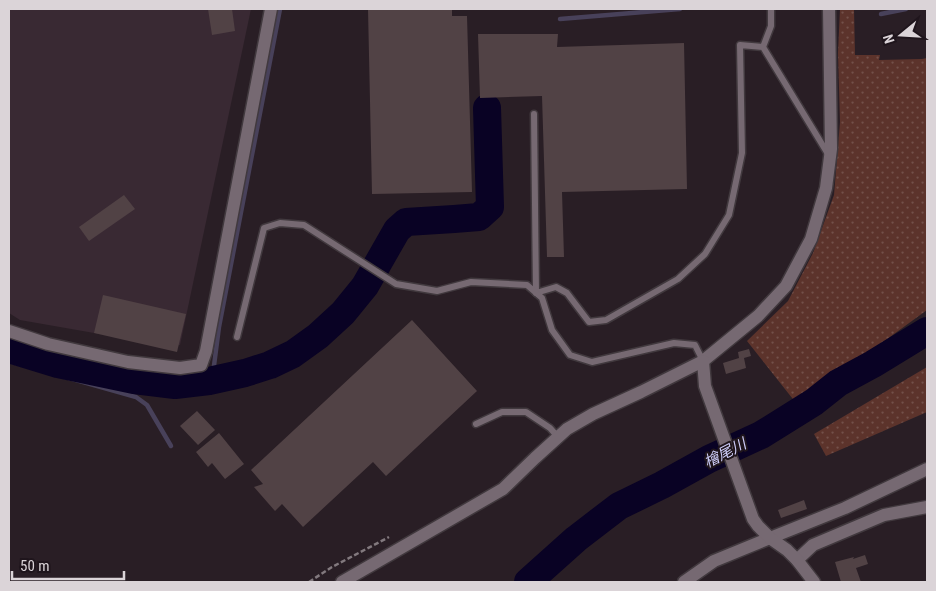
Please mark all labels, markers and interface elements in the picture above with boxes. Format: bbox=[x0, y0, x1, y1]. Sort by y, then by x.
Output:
north arrow bbox=[876, 10, 926, 60]
text: N bbox=[880, 32, 898, 46]
water label: 檜尾川 bbox=[701, 434, 751, 471]
scale bar bbox=[12, 548, 125, 580]
text: 50 m bbox=[20, 557, 50, 575]

